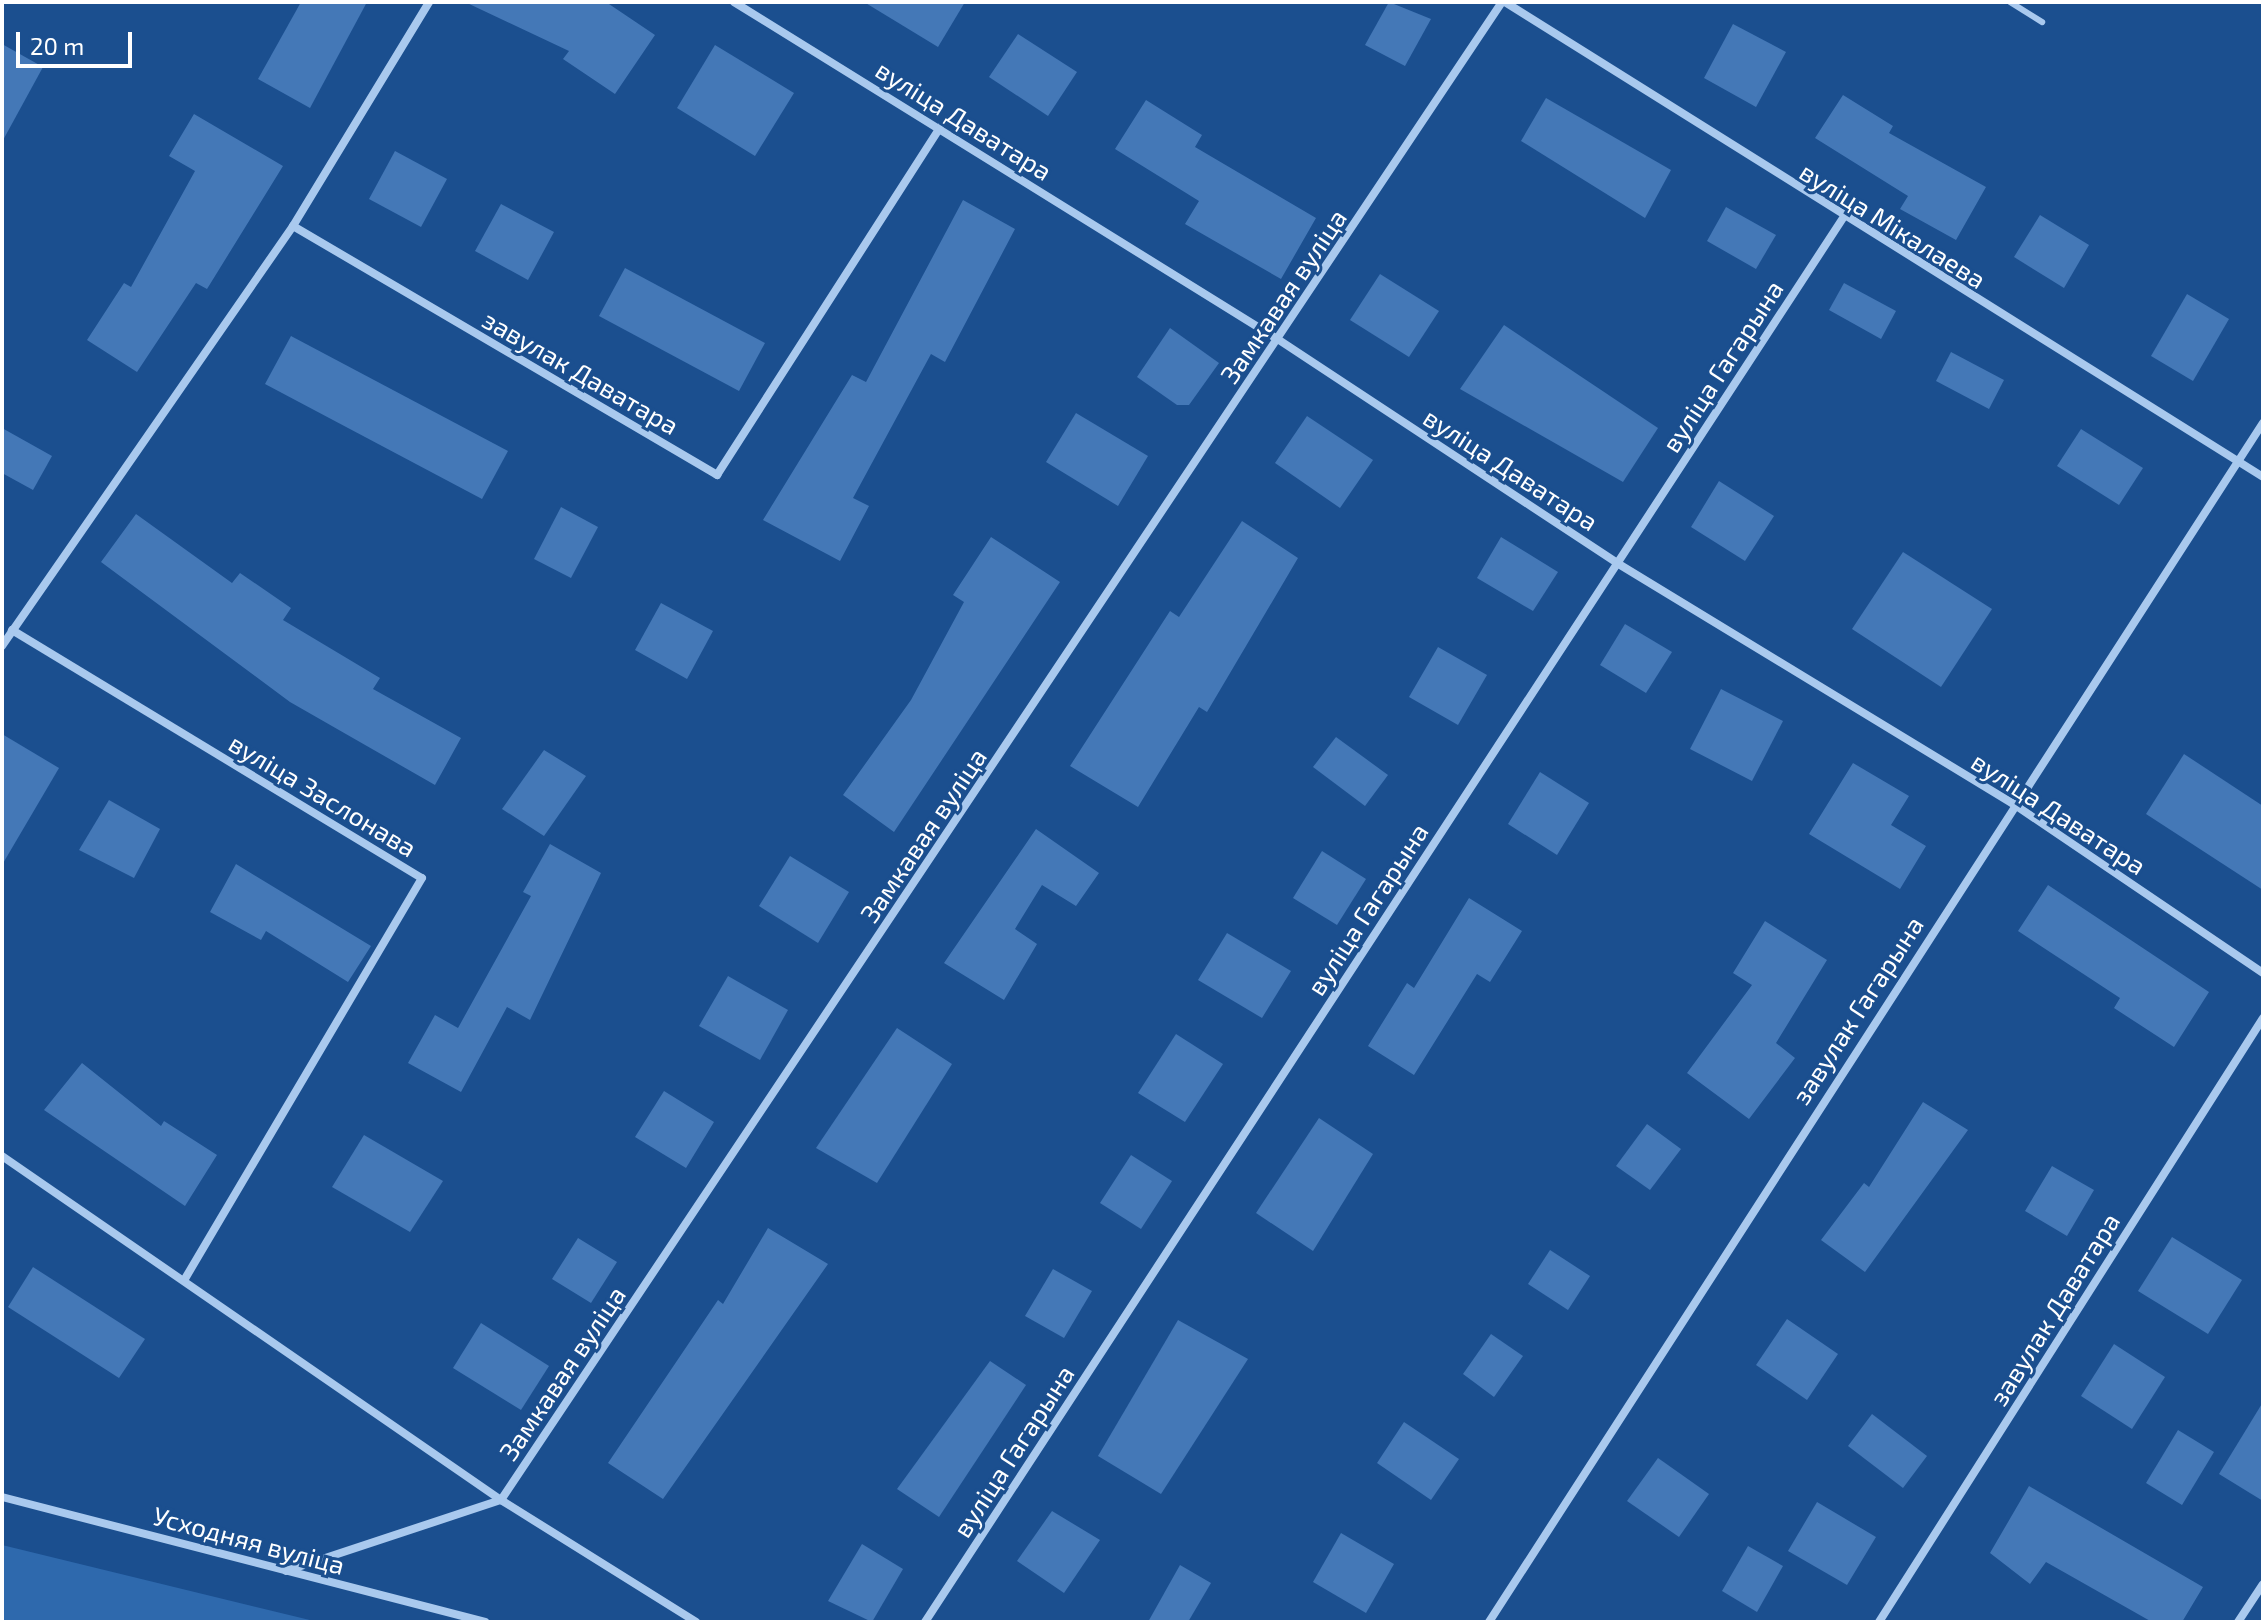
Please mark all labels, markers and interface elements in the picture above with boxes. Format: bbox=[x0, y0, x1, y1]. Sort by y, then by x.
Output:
scale bar bbox=[20, 16, 136, 66]
text: 20 m bbox=[30, 31, 84, 60]
street label: вуліца Даватара bbox=[870, 53, 1058, 187]
street label: вуліца Мікалаева bbox=[1794, 155, 1992, 295]
street label: Замкавая вуліца bbox=[1213, 203, 1353, 389]
street label: вуліца Гагарына bbox=[1655, 274, 1789, 458]
street label: завулак Даватара bbox=[478, 303, 684, 441]
street label: вуліца Даватара bbox=[1418, 401, 1604, 537]
street label: вуліца Заслонава bbox=[224, 727, 422, 863]
street label: Замкавая вуліца bbox=[853, 742, 993, 928]
street label: вуліца Даватара bbox=[1966, 745, 2152, 881]
street label: вуліца Гагарына bbox=[1300, 817, 1434, 1001]
street label: завулак Гагарына bbox=[1785, 910, 1929, 1110]
street label: завулак Даватара bbox=[1982, 1207, 2126, 1411]
street label: Замкавая вуліца bbox=[492, 1280, 632, 1466]
street label: вуліца Гагарына bbox=[946, 1359, 1080, 1543]
street label: Усходняя вуліца bbox=[150, 1499, 348, 1581]

